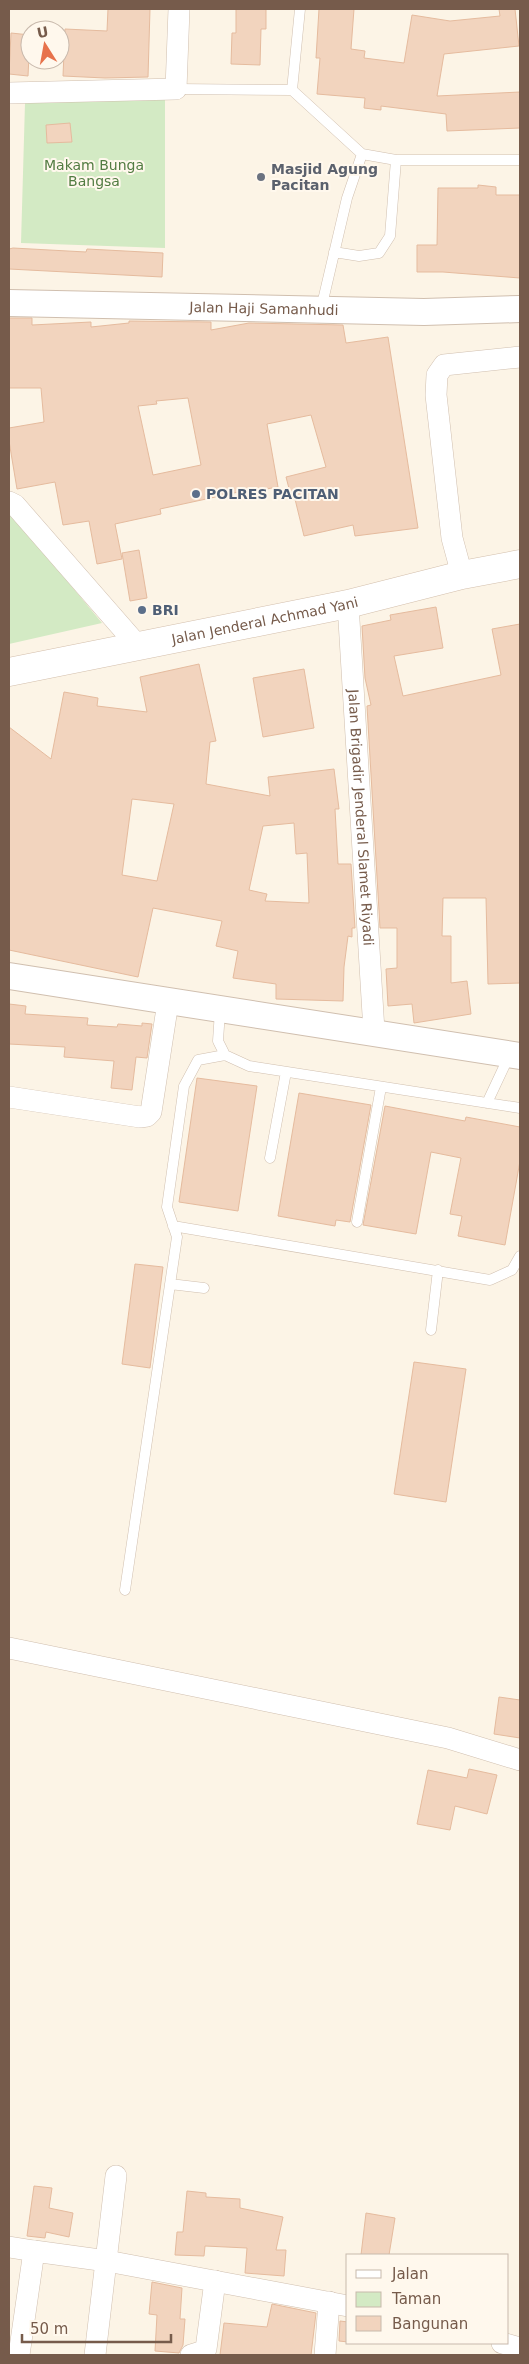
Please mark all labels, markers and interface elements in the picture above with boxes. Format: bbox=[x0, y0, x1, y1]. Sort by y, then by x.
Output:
north arrow bbox=[20, 20, 70, 70]
text: U bbox=[35, 23, 50, 41]
park label: Makam Bunga Bangsa bbox=[44, 157, 144, 189]
place label: Masjid Agung Pacitan bbox=[271, 161, 378, 193]
marker: Masjid Agung Pacitan bbox=[255, 171, 267, 183]
street label: Jalan Haji Samanhudi bbox=[188, 299, 339, 318]
place label: POLRES PACITAN bbox=[206, 486, 339, 502]
marker: POLRES PACITAN bbox=[190, 488, 202, 500]
street label: Jalan Jenderal Achmad Yani bbox=[169, 594, 360, 647]
place label: BRI bbox=[152, 602, 179, 618]
marker: BRI bbox=[136, 604, 148, 616]
street label: Jalan Brigadir Jenderal Slamet Riyadi bbox=[345, 688, 377, 946]
legend bbox=[346, 2254, 509, 2344]
text: Jalan bbox=[391, 2265, 428, 2283]
text: Taman bbox=[391, 2290, 441, 2308]
scale bar bbox=[22, 2312, 171, 2344]
text: Bangunan bbox=[392, 2315, 468, 2333]
text: 50 m bbox=[30, 2320, 68, 2338]

